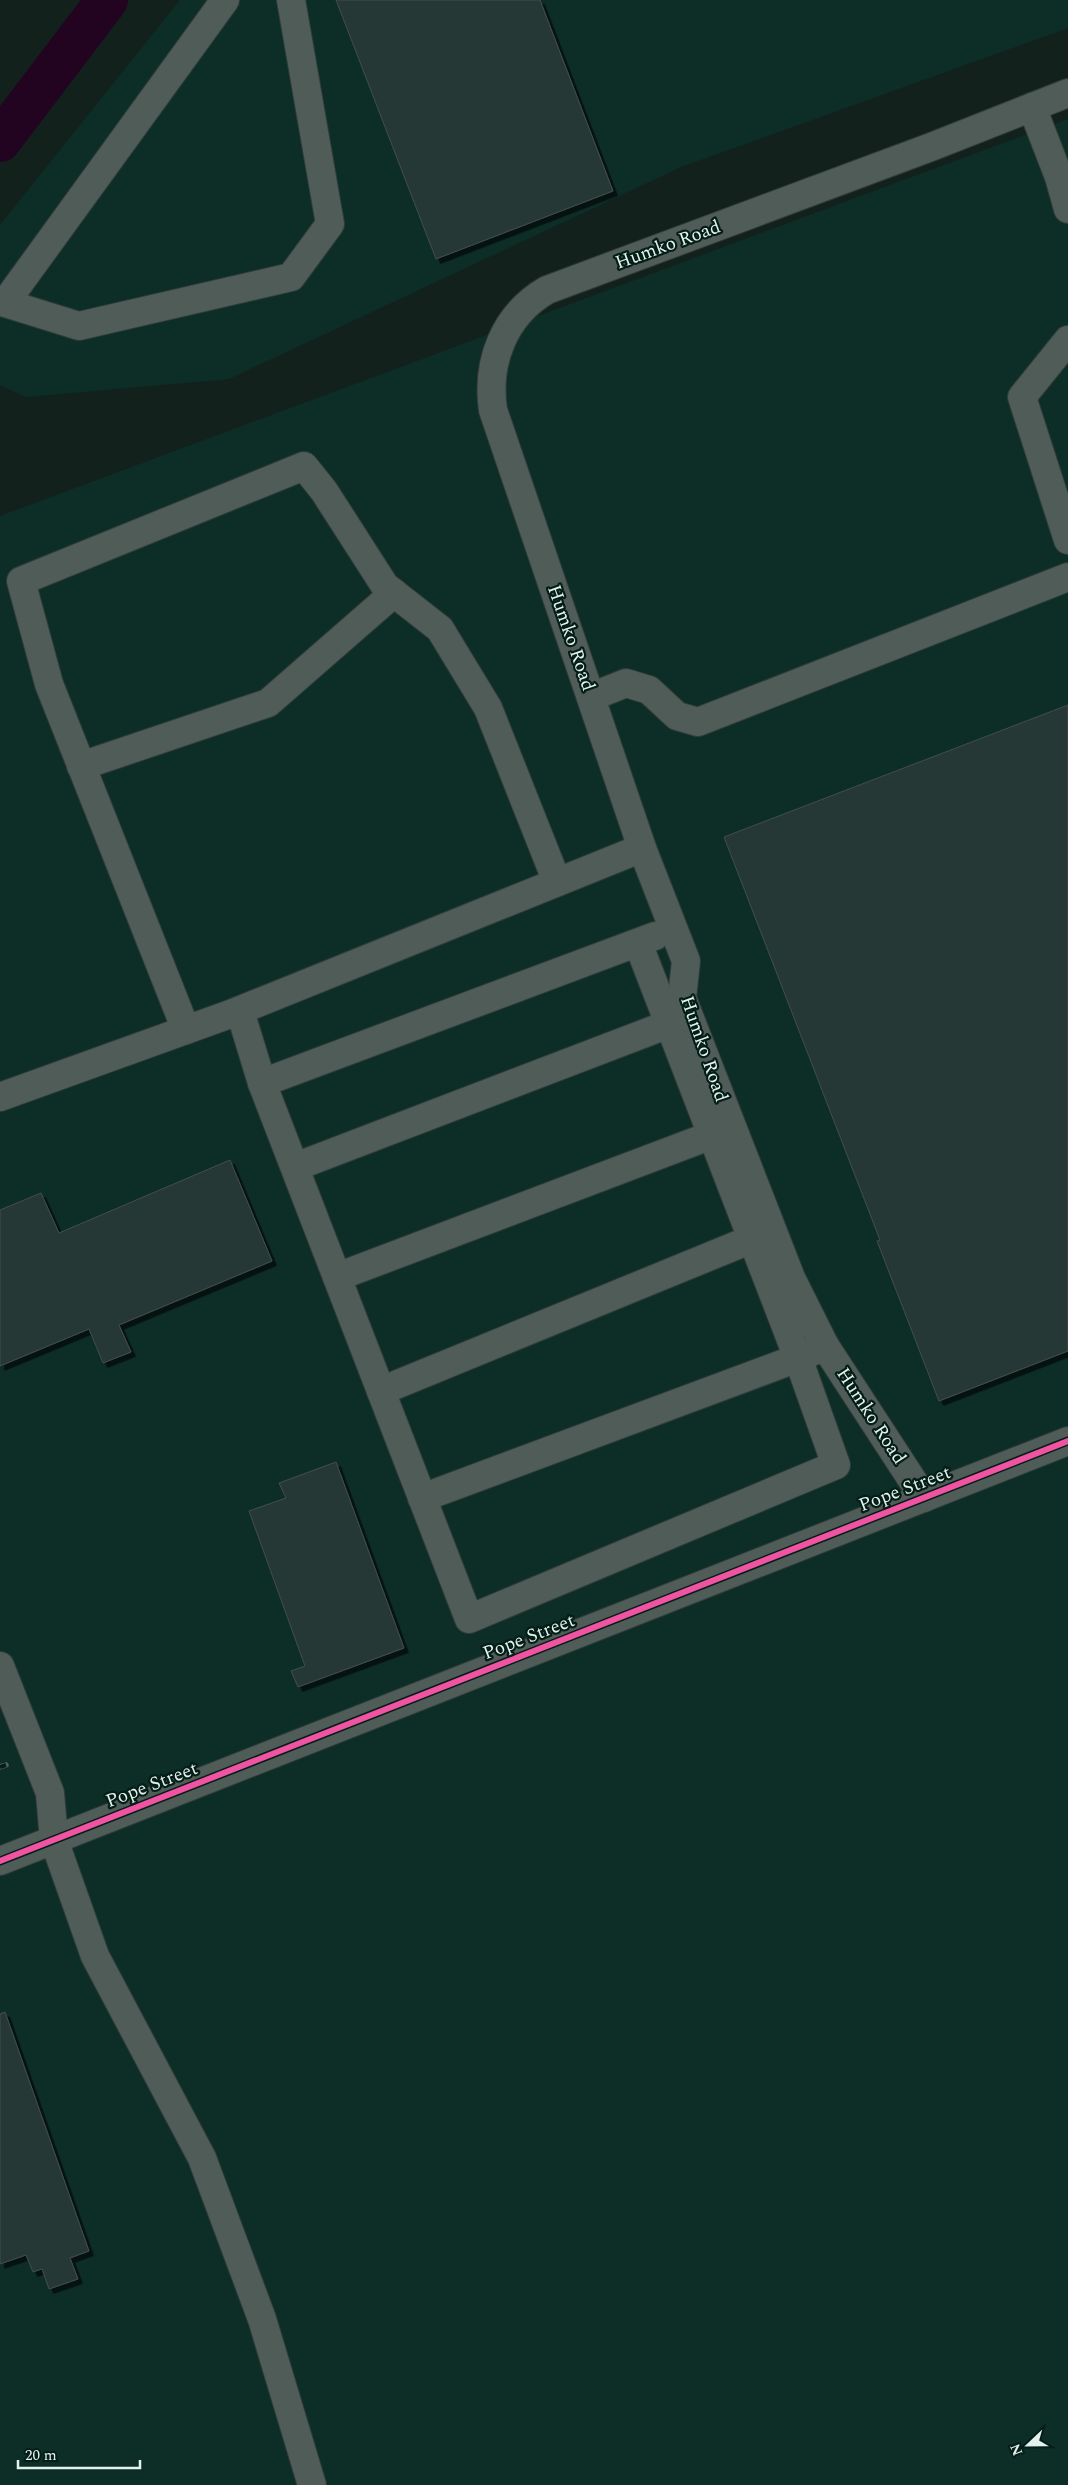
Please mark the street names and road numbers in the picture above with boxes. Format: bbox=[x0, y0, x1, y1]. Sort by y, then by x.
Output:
street label: Humko Road bbox=[611, 212, 725, 278]
street label: Humko Road bbox=[539, 581, 603, 695]
street label: Humko Road bbox=[672, 992, 736, 1106]
street label: Humko Road bbox=[829, 1362, 913, 1470]
street label: Pope Street bbox=[855, 1458, 956, 1520]
street label: Pope Street bbox=[479, 1606, 580, 1668]
street label: Pope Street bbox=[102, 1754, 203, 1816]

